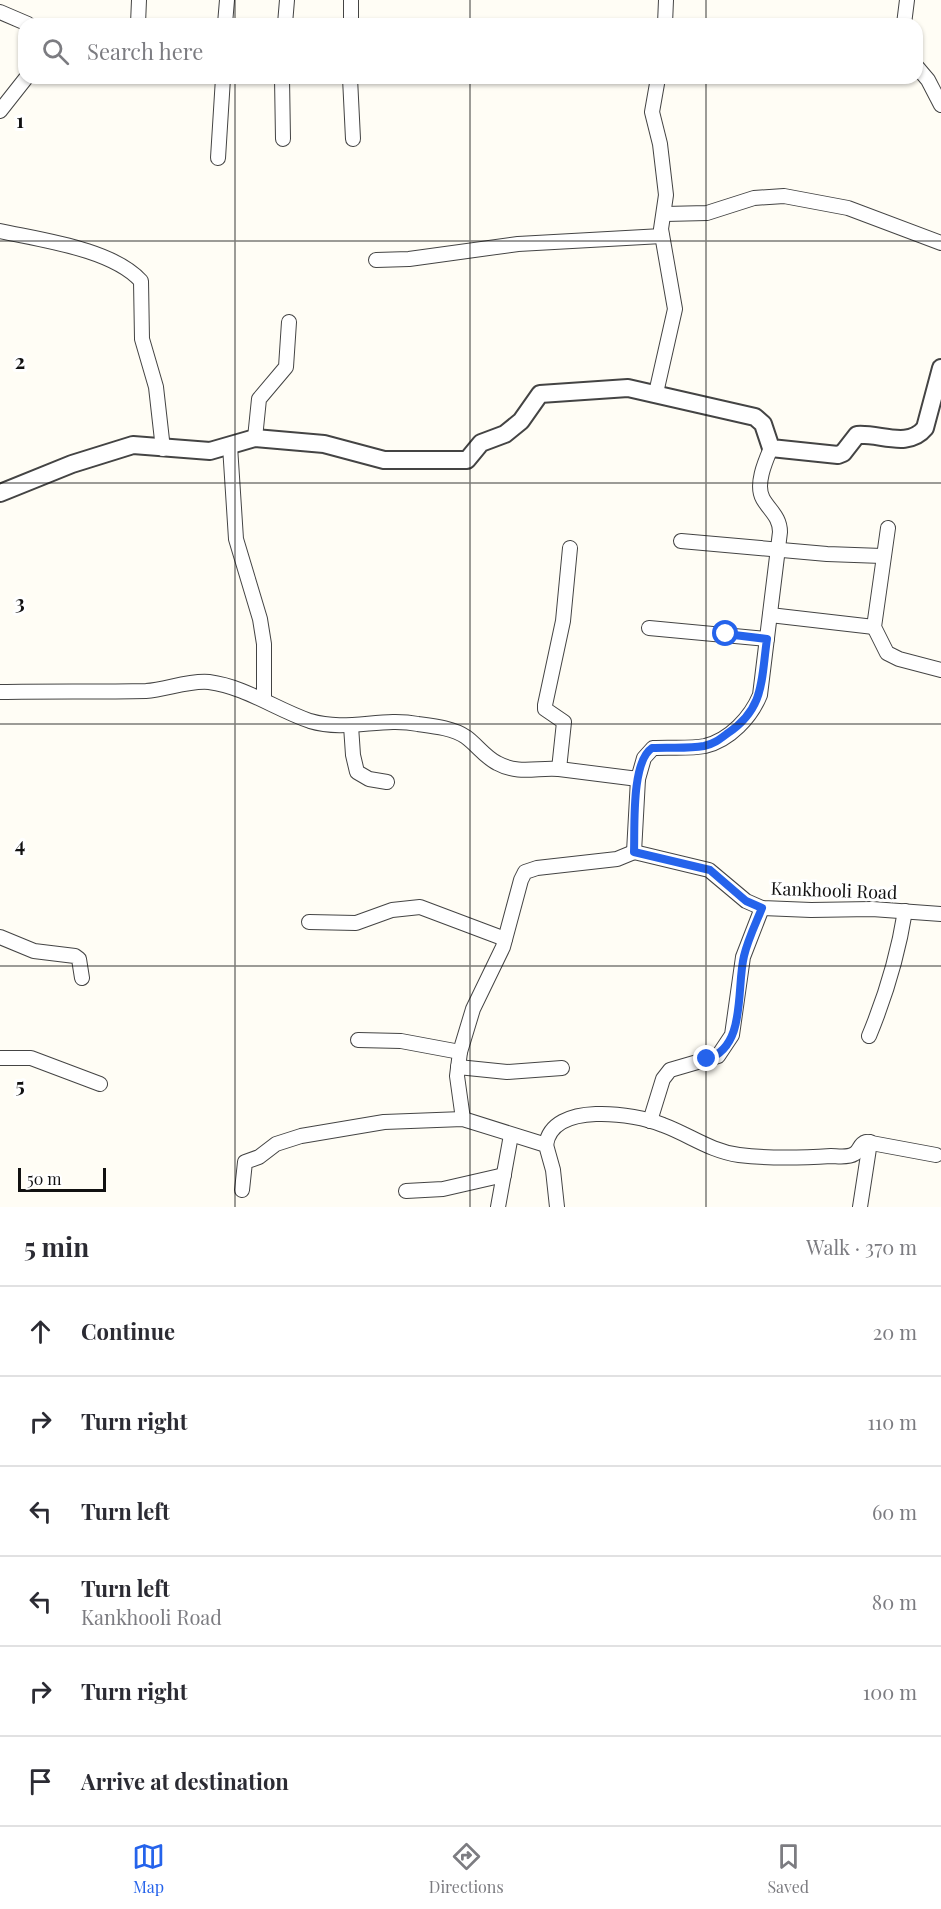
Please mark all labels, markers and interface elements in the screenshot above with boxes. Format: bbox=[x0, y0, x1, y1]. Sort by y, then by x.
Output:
search box bbox=[18, 18, 923, 84]
icon: search bbox=[39, 35, 72, 68]
text: Search here bbox=[87, 36, 203, 66]
text: 1 bbox=[16, 106, 24, 133]
text: 2 bbox=[15, 347, 25, 374]
text: 3 bbox=[15, 588, 25, 615]
route start bbox=[712, 620, 738, 646]
text: 4 bbox=[15, 830, 25, 857]
street label: Kankhooli Road bbox=[770, 876, 898, 904]
route end bbox=[693, 1045, 719, 1071]
text: 5 bbox=[15, 1071, 25, 1098]
scale bar bbox=[18, 1165, 106, 1192]
text: 50 m bbox=[27, 1168, 61, 1189]
text: 5 min bbox=[24, 1229, 89, 1264]
text: Walk · 370 m bbox=[806, 1233, 917, 1260]
icon: ahead bbox=[24, 1315, 57, 1348]
text: Continue bbox=[81, 1316, 175, 1346]
text: 20 m bbox=[873, 1318, 917, 1345]
icon: right bbox=[24, 1405, 57, 1438]
text: Turn right bbox=[81, 1406, 187, 1436]
text: 110 m bbox=[867, 1408, 917, 1435]
icon: left bbox=[24, 1495, 57, 1528]
text: Turn left bbox=[81, 1496, 170, 1526]
text: 60 m bbox=[872, 1498, 917, 1525]
text: Turn left bbox=[81, 1573, 170, 1603]
icon: left bbox=[24, 1585, 57, 1618]
text: 80 m bbox=[872, 1588, 917, 1615]
text: Kankhooli Road bbox=[81, 1603, 222, 1630]
icon: right bbox=[24, 1675, 57, 1708]
text: Turn right bbox=[81, 1676, 187, 1706]
text: 100 m bbox=[863, 1678, 917, 1705]
icon: arrive bbox=[24, 1765, 57, 1798]
text: Arrive at destination bbox=[81, 1766, 289, 1796]
tab: Map bbox=[132, 1840, 165, 1897]
tab: Directions bbox=[429, 1840, 504, 1897]
tab: Saved bbox=[767, 1840, 809, 1897]

